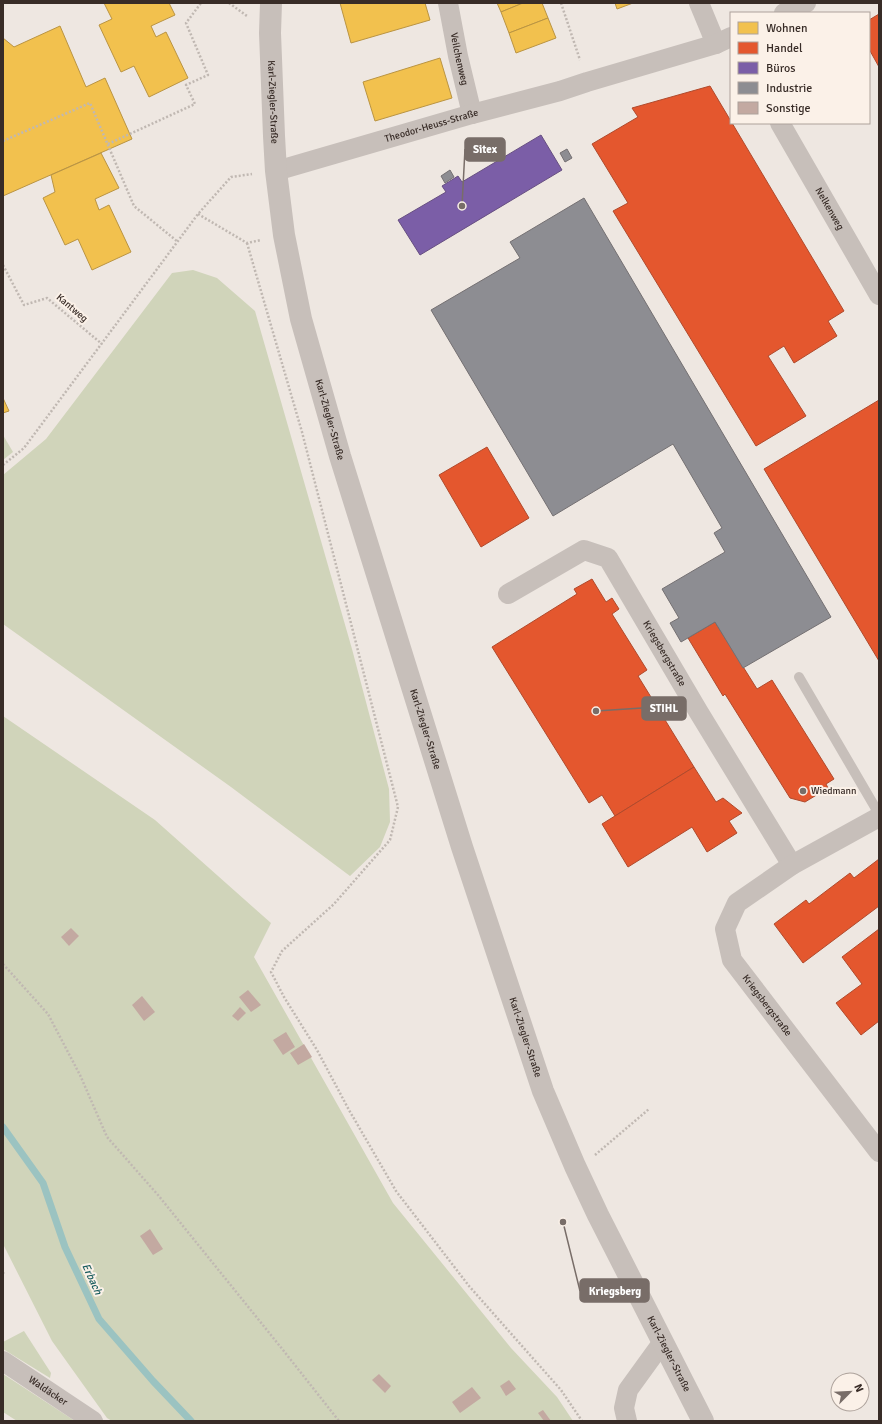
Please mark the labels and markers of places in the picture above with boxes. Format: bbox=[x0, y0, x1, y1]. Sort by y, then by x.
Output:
callout: Sitex bbox=[465, 138, 505, 161]
callout: STIHL bbox=[642, 697, 686, 720]
place label: Wiedmann bbox=[811, 785, 856, 797]
marker: Wiedmann bbox=[798, 786, 808, 796]
callout: Kriegsberg bbox=[580, 1279, 649, 1302]

